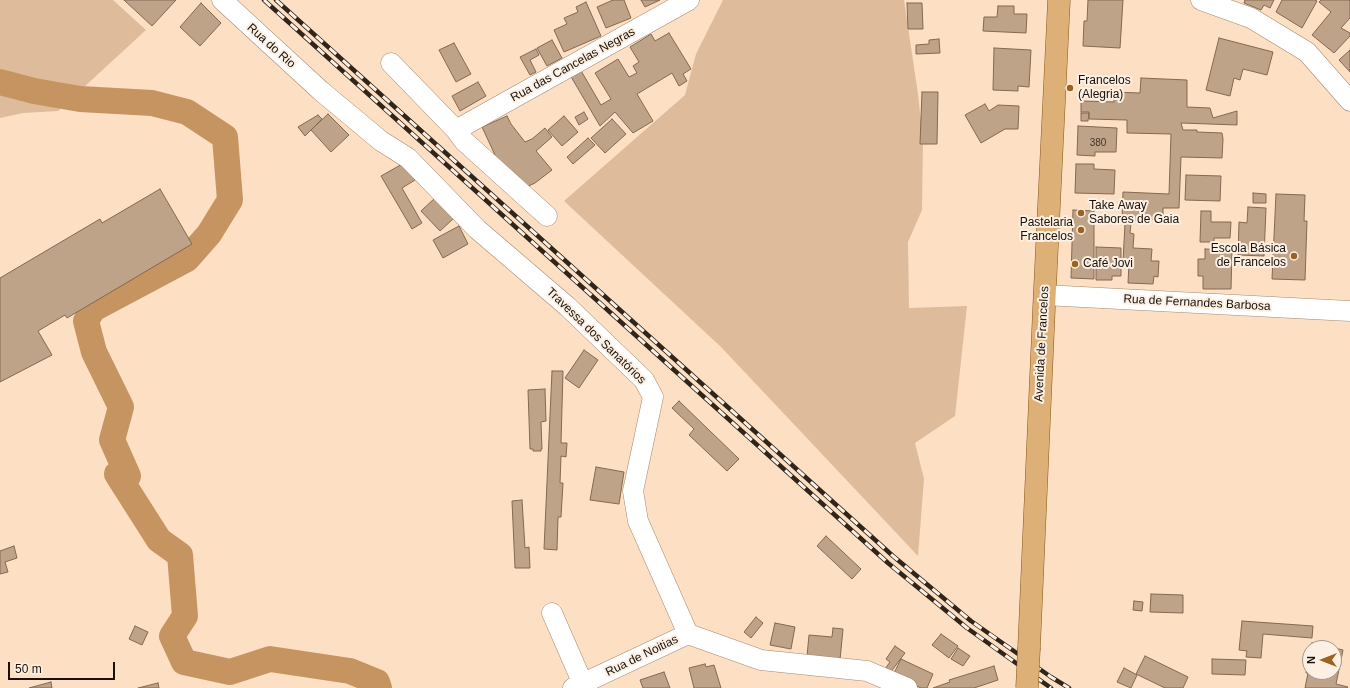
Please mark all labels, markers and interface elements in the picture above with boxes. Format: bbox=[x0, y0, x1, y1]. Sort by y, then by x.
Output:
street label: Rua do Rio bbox=[244, 21, 298, 71]
street label: Rua das Cancelas Negras bbox=[508, 25, 638, 105]
place label: Francelos (Alegria) bbox=[1078, 74, 1131, 102]
marker: Francelos (Alegria) bbox=[1065, 83, 1075, 93]
house number: 380 bbox=[1090, 137, 1106, 149]
place label: Take Away Sabores de Gaia bbox=[1089, 199, 1179, 227]
marker: Take Away Sabores de Gaia bbox=[1076, 208, 1086, 218]
place label: Pastelaria Francelos bbox=[1020, 216, 1073, 244]
marker: Pastelaria Francelos bbox=[1076, 225, 1086, 235]
place label: Escola Básica de Francelos bbox=[1211, 242, 1286, 270]
marker: Escola Básica de Francelos bbox=[1289, 251, 1299, 261]
place label: Café Jovi bbox=[1083, 257, 1133, 271]
marker: Café Jovi bbox=[1070, 259, 1080, 269]
street label: Travessa dos Sanatórios bbox=[543, 285, 649, 387]
street label: Avenida de Francelos bbox=[1032, 286, 1052, 402]
street label: Rua de Fernandes Barbosa bbox=[1123, 292, 1271, 314]
street label: Rua de Noitias bbox=[603, 632, 681, 680]
north arrow bbox=[1302, 640, 1342, 680]
scale bar bbox=[10, 654, 117, 680]
text: N bbox=[1305, 656, 1317, 664]
text: 50 m bbox=[15, 662, 42, 676]

